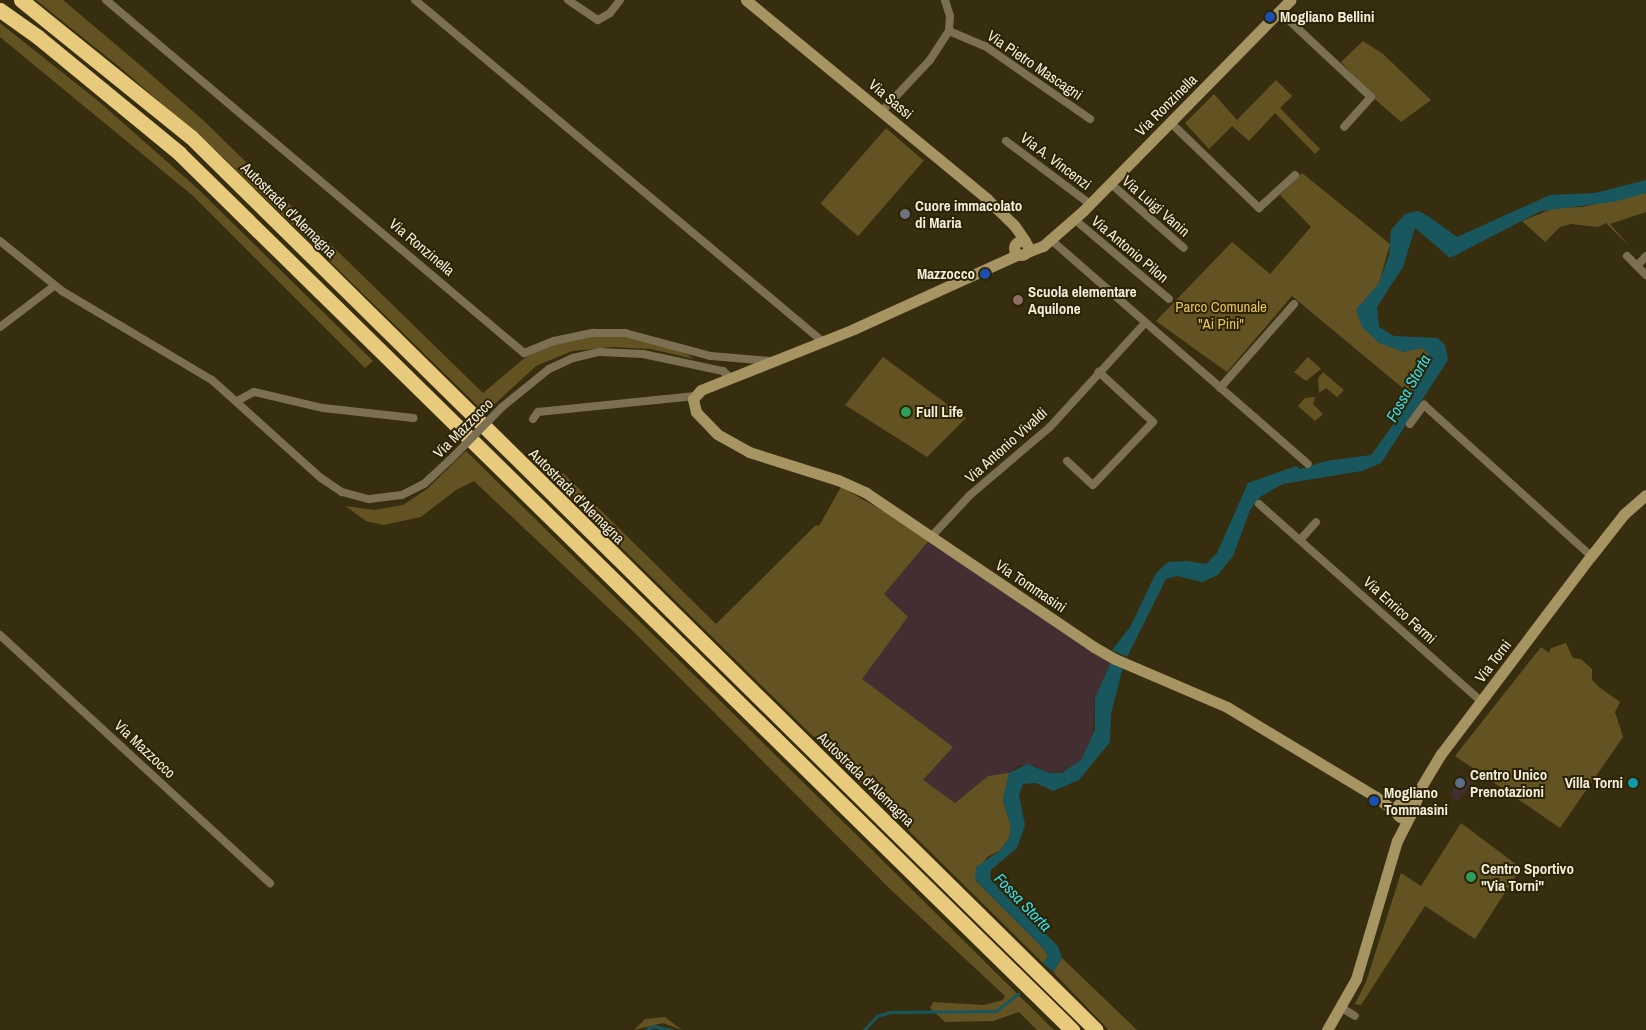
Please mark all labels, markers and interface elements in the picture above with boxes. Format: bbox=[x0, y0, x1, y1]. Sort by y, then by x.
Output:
place label: Mogliano Bellini bbox=[1280, 8, 1374, 26]
marker: Mogliano Bellini bbox=[1264, 11, 1276, 23]
street label: Via Pietro Mascagni bbox=[984, 26, 1086, 104]
street label: Via Ronzinella bbox=[1131, 70, 1201, 140]
street label: Via Sassi bbox=[865, 75, 917, 123]
street label: Via A. Vincenzi bbox=[1017, 128, 1095, 194]
street label: Autostrada d'Alemagna bbox=[238, 159, 340, 261]
street label: Via Luigi Vanin bbox=[1119, 172, 1193, 240]
place label: Cuore immacolato di Maria bbox=[915, 196, 1022, 231]
marker: Cuore immacolato di Maria bbox=[899, 208, 911, 220]
street label: Via Antonio Pilon bbox=[1088, 211, 1172, 287]
street label: Via Ronzinella bbox=[386, 214, 458, 280]
place label: Mazzocco bbox=[917, 265, 975, 283]
marker: Mazzocco bbox=[979, 268, 991, 280]
place label: Scuola elementare Aquilone bbox=[1028, 282, 1137, 317]
marker: Scuola elementare Aquilone bbox=[1012, 294, 1024, 306]
park label: Parco Comunale "Ai Pini" bbox=[1175, 297, 1267, 332]
water label: Fossa Storta bbox=[1382, 351, 1434, 425]
street label: Via Mazzocco bbox=[429, 394, 497, 462]
place label: Full Life bbox=[916, 403, 963, 421]
street label: Via Antonio Vivaldi bbox=[961, 403, 1051, 487]
marker: Full Life bbox=[900, 406, 912, 418]
street label: Autostrada d'Alemagna bbox=[526, 445, 628, 547]
street label: Via Tommasini bbox=[992, 556, 1070, 616]
street label: Via Enrico Fermi bbox=[1360, 572, 1440, 648]
street label: Via Torni bbox=[1471, 636, 1515, 686]
street label: Via Mazzocco bbox=[111, 716, 179, 782]
street label: Autostrada d'Alemagna bbox=[814, 728, 918, 830]
place label: Centro Unico Prenotazioni bbox=[1470, 765, 1547, 800]
place label: Villa Torni bbox=[1565, 774, 1623, 792]
marker: Centro Unico Prenotazioni bbox=[1454, 777, 1466, 789]
marker: Villa Torni bbox=[1627, 777, 1639, 789]
place label: Mogliano Tommasini bbox=[1384, 783, 1448, 818]
marker: Mogliano Tommasini bbox=[1368, 795, 1380, 807]
place label: Centro Sportivo "Via Torni" bbox=[1481, 859, 1574, 894]
water label: Fossa Storta bbox=[990, 869, 1056, 935]
marker: Centro Sportivo "Via Torni" bbox=[1465, 871, 1477, 883]

